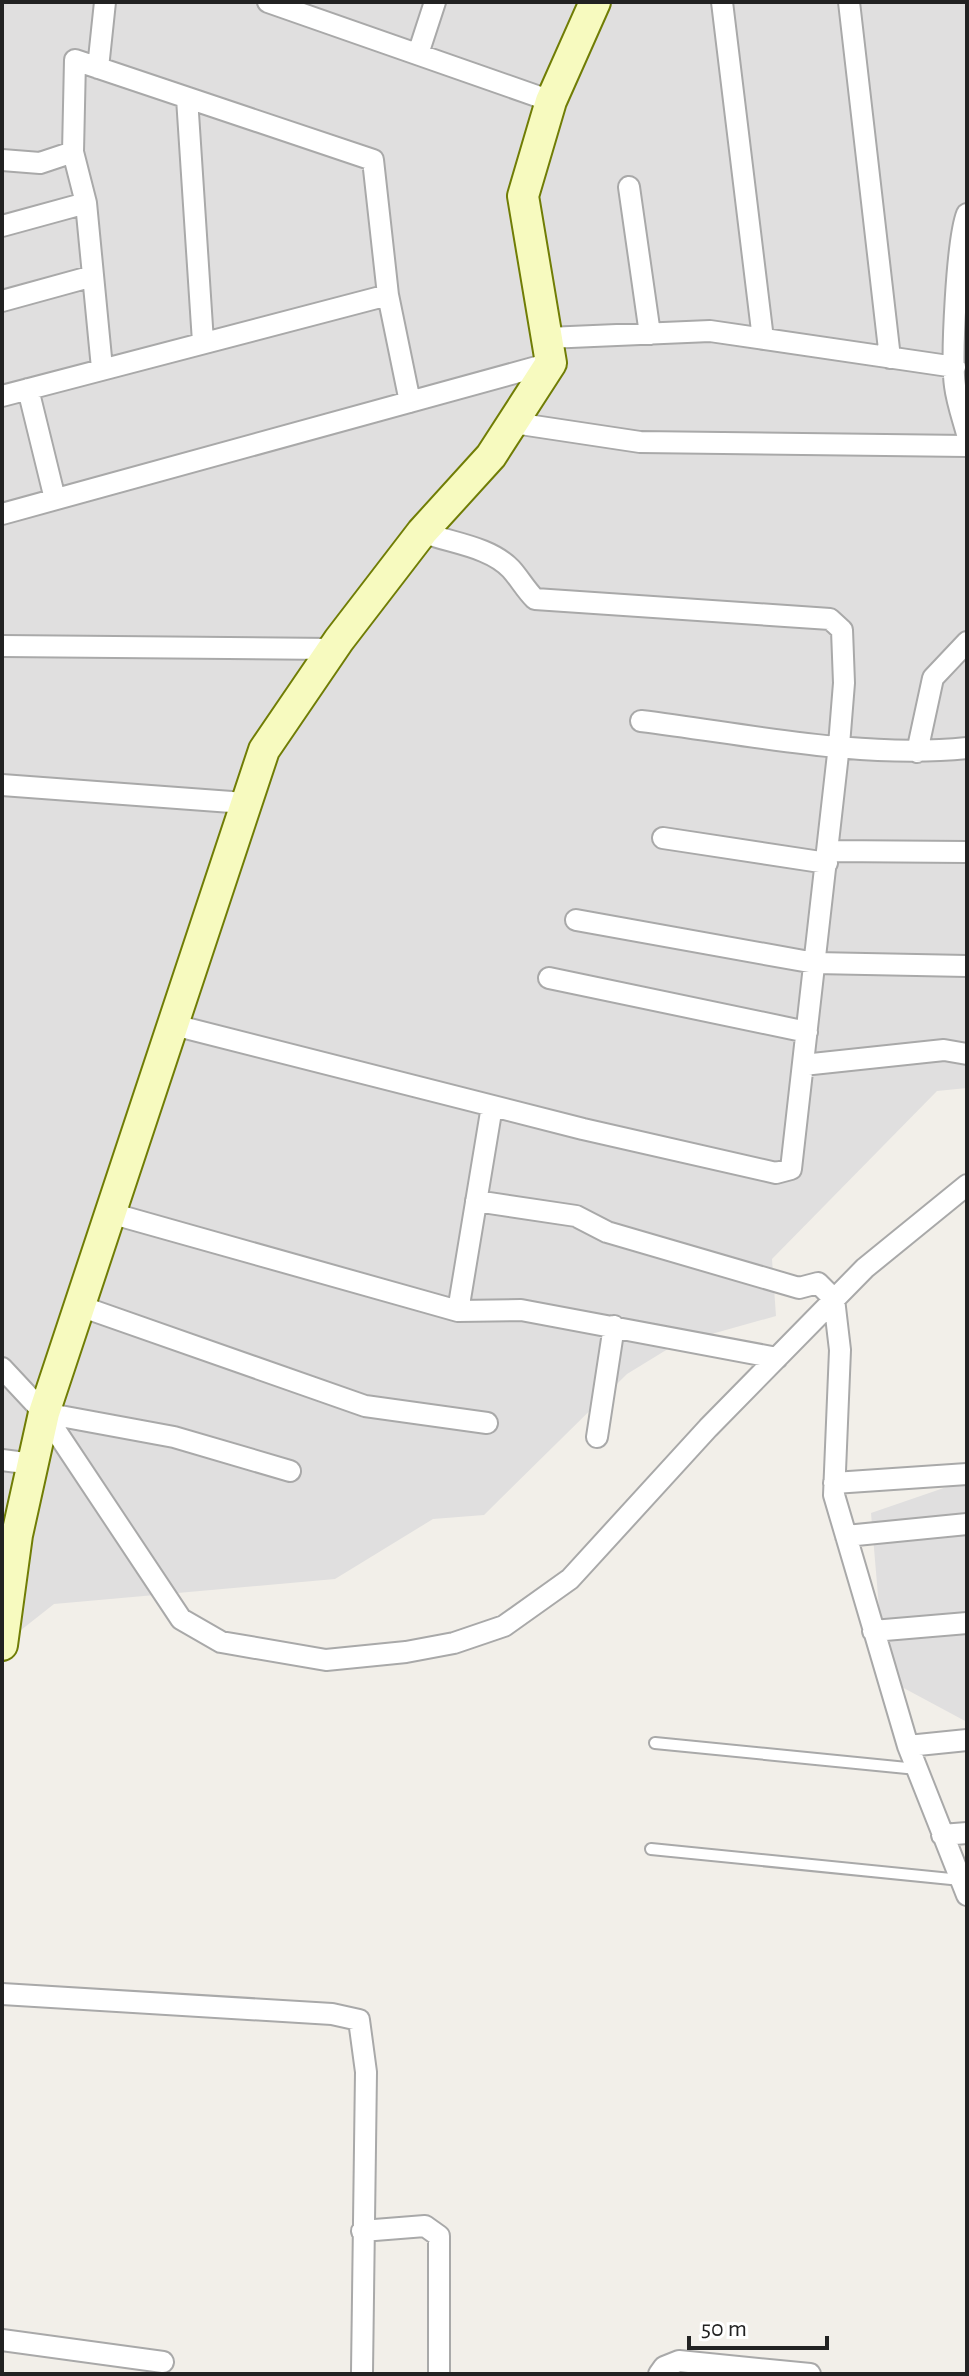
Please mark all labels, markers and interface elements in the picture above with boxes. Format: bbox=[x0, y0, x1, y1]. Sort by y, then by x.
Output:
scale bar bbox=[689, 2300, 827, 2350]
text: 50 m bbox=[701, 2317, 747, 2341]

